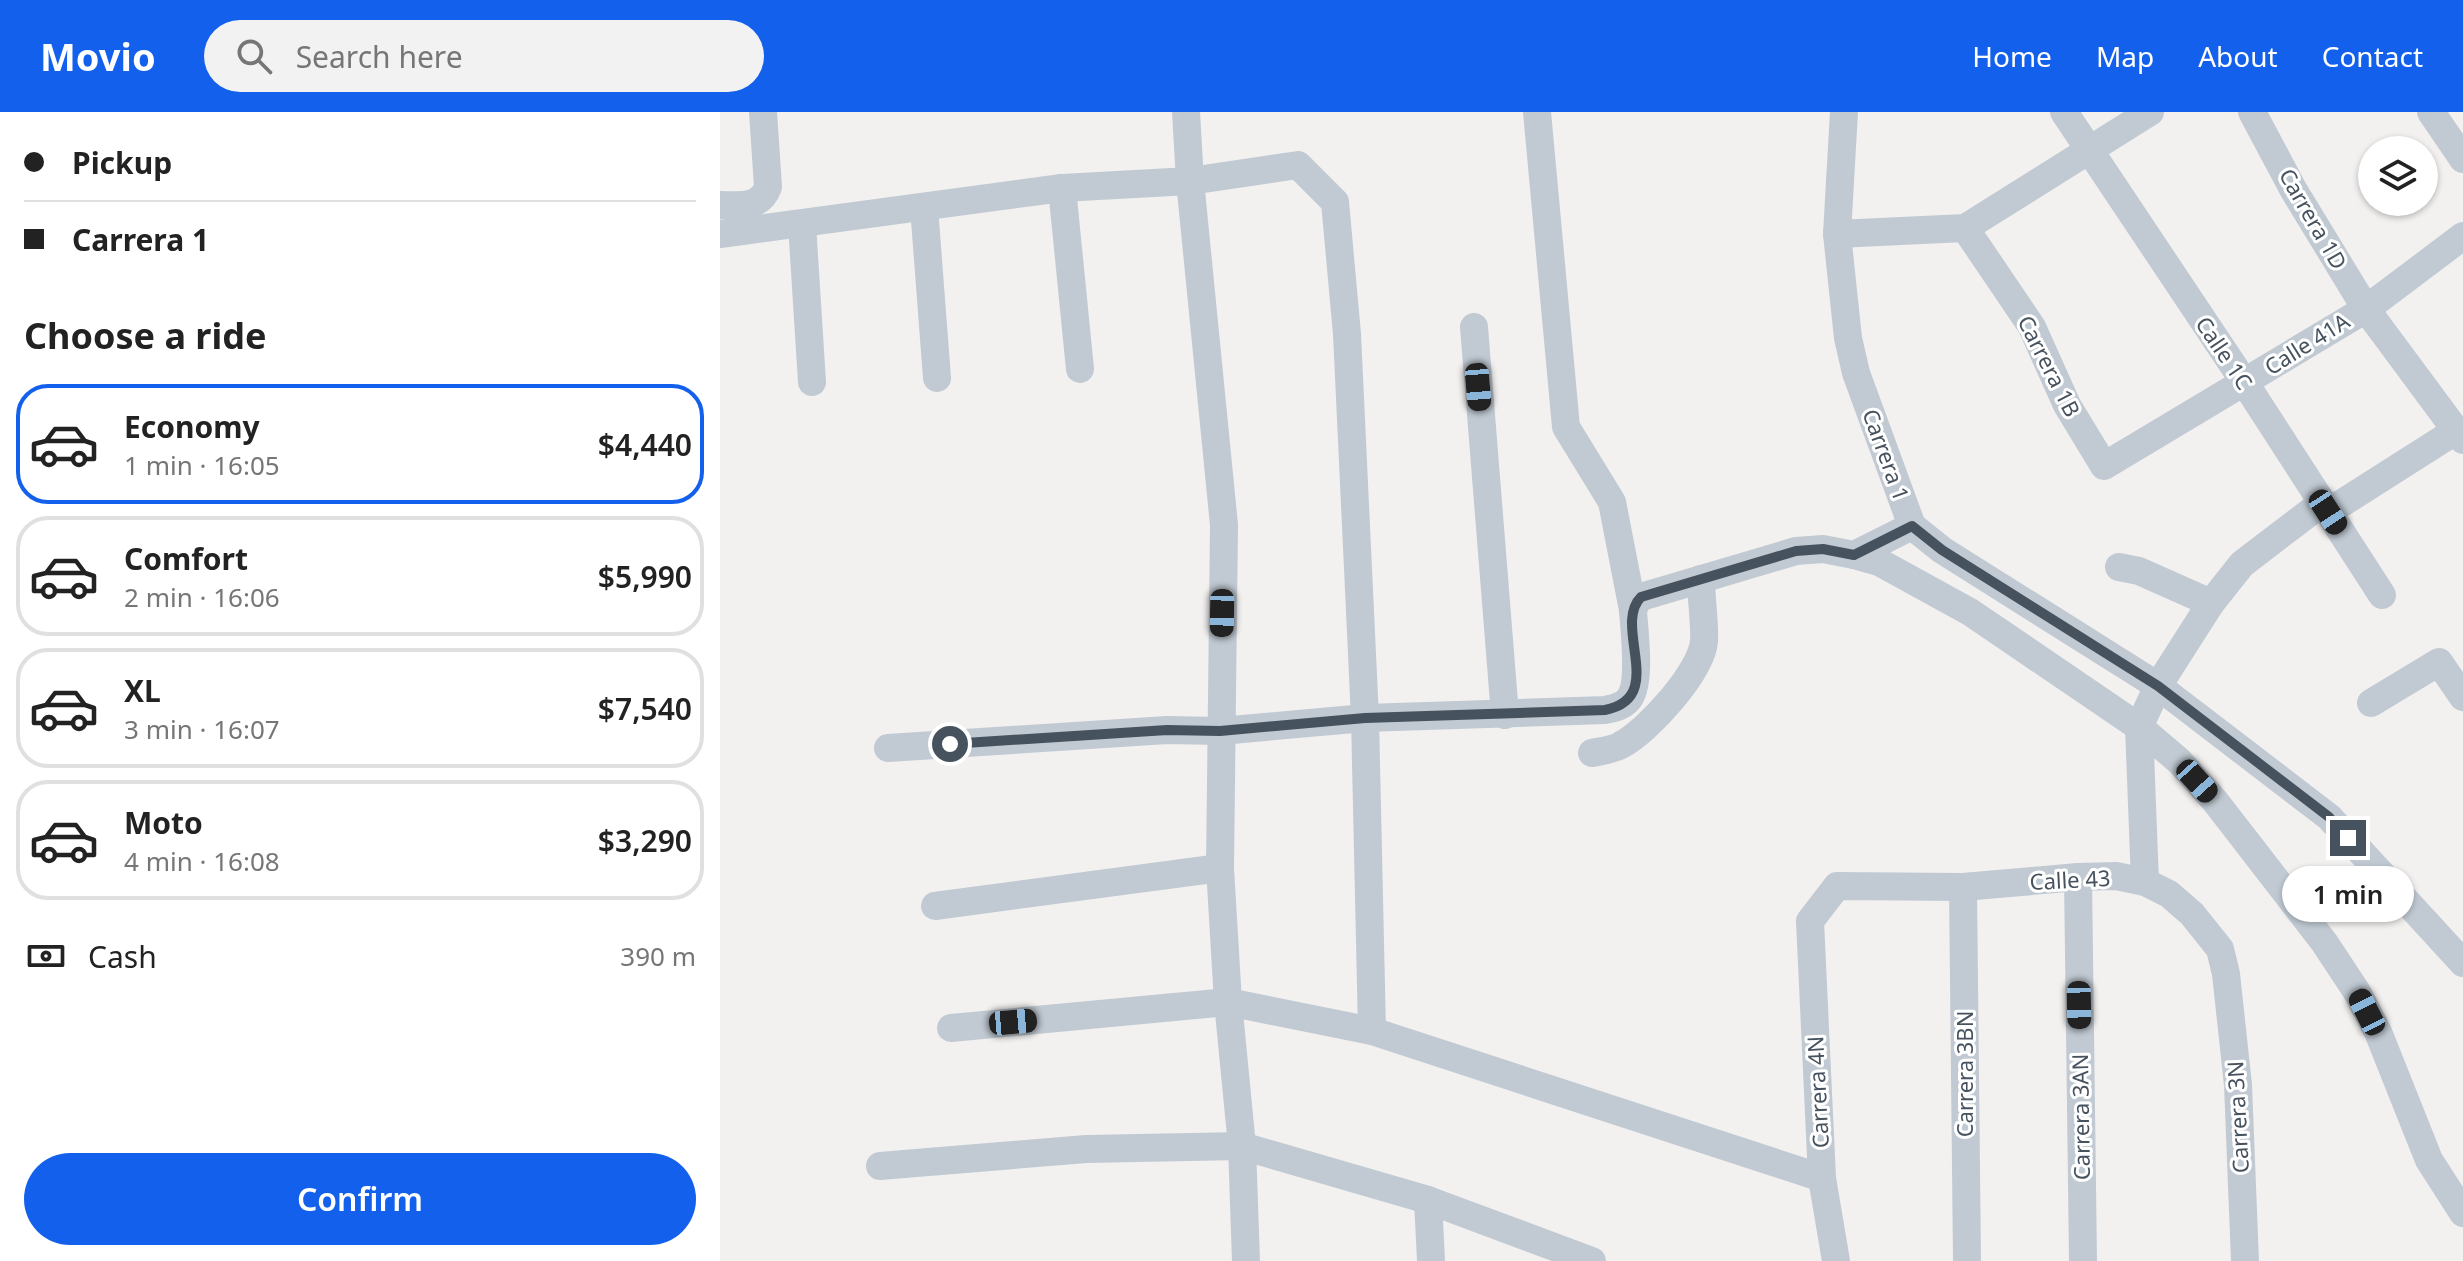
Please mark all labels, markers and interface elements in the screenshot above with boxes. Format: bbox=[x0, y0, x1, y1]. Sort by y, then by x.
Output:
search box bbox=[204, 20, 764, 92]
text: Movio bbox=[40, 30, 156, 82]
icon: search bbox=[232, 34, 276, 78]
text: Search here bbox=[296, 36, 463, 77]
text: Home bbox=[1972, 37, 2052, 75]
text: Map bbox=[2096, 37, 2154, 75]
text: About bbox=[2198, 37, 2278, 75]
text: Contact bbox=[2322, 37, 2423, 75]
map controls bbox=[2358, 136, 2438, 216]
button: layers bbox=[2358, 136, 2438, 216]
text: Pickup bbox=[72, 142, 172, 183]
street label: Carrera 1D bbox=[2273, 163, 2355, 274]
text: Carrera 1 bbox=[72, 219, 209, 260]
street label: Calle 41A bbox=[2258, 305, 2355, 381]
street label: Carrera 1B bbox=[2012, 310, 2088, 421]
street label: Calle 1C bbox=[2189, 310, 2260, 395]
text: Choose a ride bbox=[24, 311, 266, 360]
car bbox=[1464, 362, 1492, 412]
street label: Carrera 1 bbox=[1856, 405, 1917, 505]
text: Economy bbox=[124, 406, 260, 447]
icon: car bbox=[28, 408, 100, 480]
text: $4,440 bbox=[598, 424, 692, 465]
text: 1 min · 16:05 bbox=[124, 447, 280, 483]
car bbox=[2305, 485, 2351, 539]
text: Comfort bbox=[124, 538, 248, 579]
icon: car bbox=[28, 540, 100, 612]
text: $5,990 bbox=[598, 556, 692, 597]
text: 2 min · 16:06 bbox=[124, 579, 280, 615]
car bbox=[1210, 589, 1234, 637]
text: XL bbox=[124, 670, 161, 711]
icon: car bbox=[28, 672, 100, 744]
text: $7,540 bbox=[598, 688, 692, 729]
text: 3 min · 16:07 bbox=[124, 711, 280, 747]
route start bbox=[932, 726, 968, 762]
car bbox=[2172, 755, 2222, 807]
text: Moto bbox=[124, 802, 203, 843]
icon: car bbox=[28, 804, 100, 876]
text: $3,290 bbox=[598, 820, 692, 861]
route end bbox=[2330, 820, 2366, 856]
text: 4 min · 16:08 bbox=[124, 843, 280, 879]
street label: Calle 43 bbox=[2029, 862, 2111, 896]
callout: 1 min bbox=[2282, 866, 2414, 922]
text: 1 min bbox=[2313, 876, 2383, 912]
icon: cash bbox=[24, 934, 68, 978]
text: Cash bbox=[88, 936, 157, 977]
text: 390 m bbox=[620, 938, 696, 974]
car bbox=[2067, 981, 2091, 1029]
car bbox=[2345, 985, 2389, 1039]
car bbox=[988, 1008, 1038, 1036]
street label: Carrera 3BN bbox=[1949, 1011, 1979, 1137]
street label: Carrera 4N bbox=[1799, 1035, 1835, 1149]
street label: Carrera 3AN bbox=[2064, 1054, 2096, 1181]
street label: Carrera 3N bbox=[2219, 1060, 2255, 1174]
button: Confirm bbox=[24, 1153, 696, 1245]

